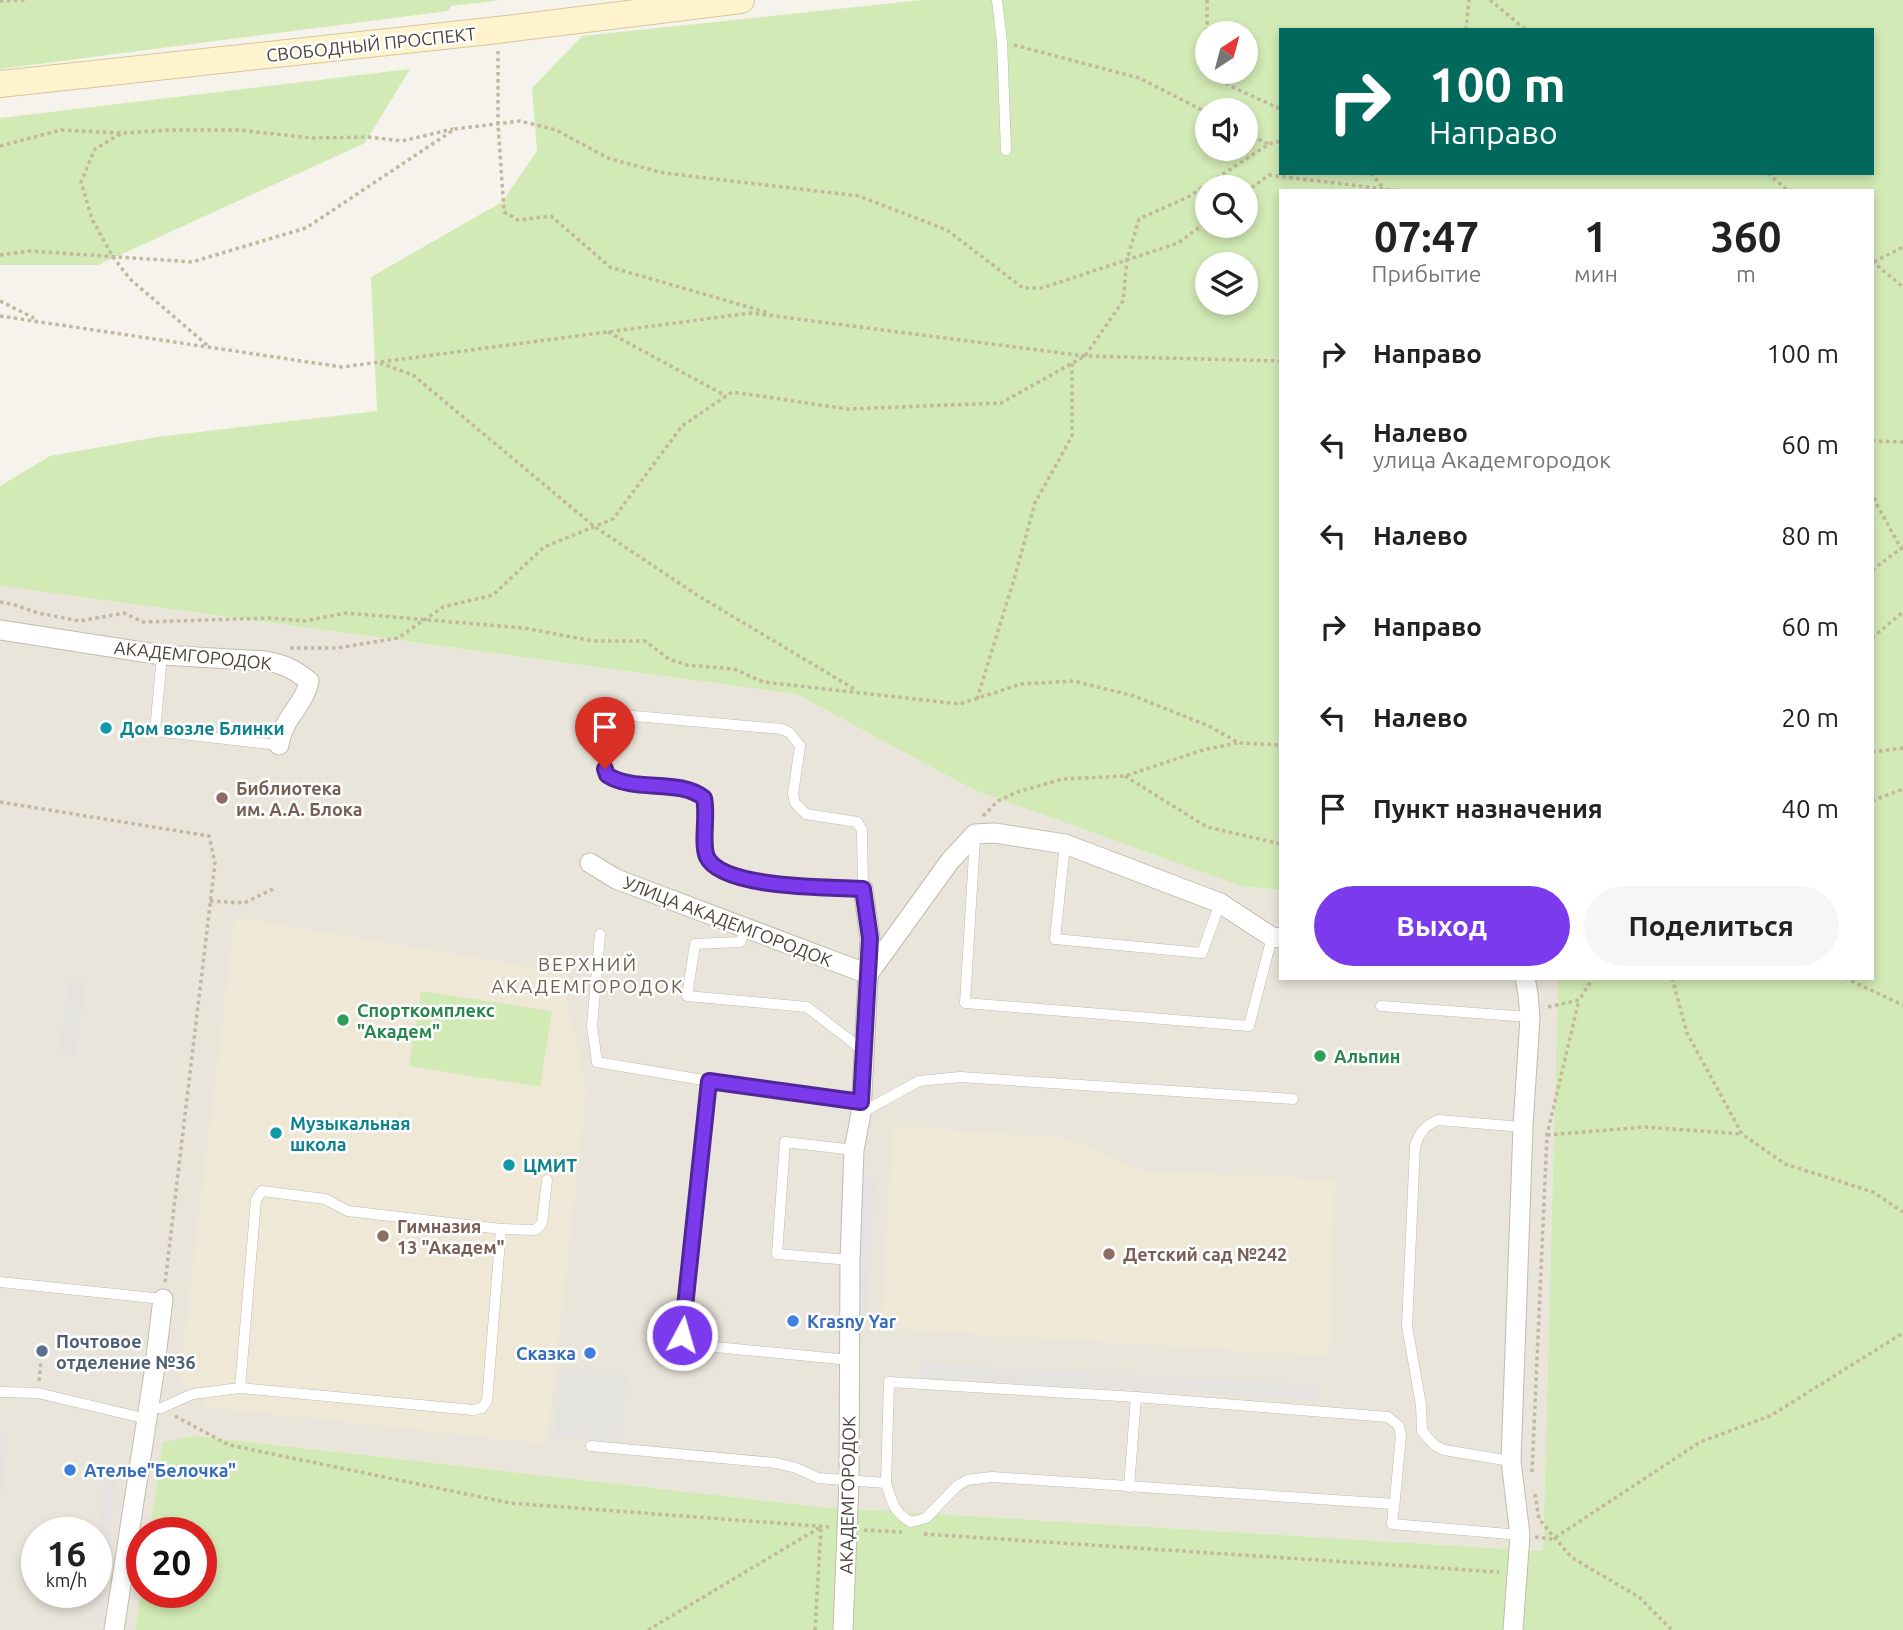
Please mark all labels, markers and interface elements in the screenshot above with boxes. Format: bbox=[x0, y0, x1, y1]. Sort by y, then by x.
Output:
north arrow bbox=[1195, 21, 1258, 84]
map controls bbox=[1195, 21, 1258, 315]
street label: СВОБОДНЫЙ ПРОСПЕКТ bbox=[265, 23, 477, 65]
icon: right bbox=[1314, 56, 1405, 147]
text: 100 m bbox=[1429, 56, 1566, 111]
button: sound bbox=[1195, 98, 1258, 161]
text: Направо bbox=[1429, 114, 1558, 150]
button: search bbox=[1195, 175, 1258, 238]
text: 07:47 bbox=[1374, 213, 1479, 260]
text: 1 bbox=[1584, 213, 1608, 260]
text: 360 bbox=[1710, 213, 1781, 260]
button: layers bbox=[1195, 252, 1258, 315]
text: Прибытие bbox=[1372, 261, 1482, 286]
text: мин bbox=[1574, 261, 1618, 286]
text: m bbox=[1736, 261, 1756, 286]
icon: right bbox=[1314, 335, 1352, 373]
text: Направо bbox=[1373, 339, 1482, 368]
text: 100 m bbox=[1767, 339, 1839, 368]
text: Налево bbox=[1373, 418, 1468, 447]
icon: left bbox=[1314, 426, 1352, 464]
text: 60 m bbox=[1781, 430, 1839, 459]
text: улица Академгородок bbox=[1373, 447, 1611, 472]
icon: left bbox=[1314, 517, 1352, 555]
text: Налево bbox=[1373, 521, 1468, 550]
text: 80 m bbox=[1781, 521, 1839, 550]
icon: right bbox=[1314, 608, 1352, 646]
text: Направо bbox=[1373, 612, 1482, 641]
text: 60 m bbox=[1781, 612, 1839, 641]
street label: АКАДЕМГОРОДОК bbox=[113, 637, 273, 673]
pin bbox=[575, 697, 635, 769]
icon: left bbox=[1314, 699, 1352, 737]
text: Налево bbox=[1373, 703, 1468, 732]
text: 20 m bbox=[1781, 703, 1839, 732]
icon: arrive bbox=[586, 708, 624, 746]
place label: Дом возле Блинки bbox=[120, 718, 285, 738]
marker: Дом возле Блинки bbox=[98, 720, 114, 736]
place label: Библиотека им. А.А. Блока bbox=[236, 778, 363, 819]
marker: Библиотека им. А.А. Блока bbox=[214, 790, 230, 806]
icon: arrive bbox=[1314, 790, 1352, 828]
text: Пункт назначения bbox=[1373, 794, 1603, 823]
text: 40 m bbox=[1781, 794, 1839, 823]
street label: УЛИЦА АКАДЕМГОРОДОК bbox=[621, 872, 835, 970]
button: Выход bbox=[1314, 886, 1570, 966]
button: Поделиться bbox=[1584, 886, 1839, 966]
district label: ВЕРХНИЙ АКАДЕМГОРОДОК bbox=[492, 953, 684, 997]
place label: Спорткомплекс "Академ" bbox=[357, 1000, 495, 1041]
marker: Спорткомплекс "Академ" bbox=[335, 1012, 351, 1028]
place label: Альпин bbox=[1334, 1046, 1400, 1066]
marker: Альпин bbox=[1312, 1048, 1328, 1064]
place label: Музыкальная школа bbox=[290, 1113, 411, 1154]
marker: Музыкальная школа bbox=[268, 1125, 284, 1141]
place label: ЦМИТ bbox=[523, 1155, 577, 1175]
marker: ЦМИТ bbox=[501, 1157, 517, 1173]
place label: Гимназия 13 "Академ" bbox=[397, 1216, 505, 1257]
marker: Гимназия 13 "Академ" bbox=[375, 1228, 391, 1244]
place label: Детский сад №242 bbox=[1123, 1244, 1287, 1264]
marker: Детский сад №242 bbox=[1101, 1246, 1117, 1262]
position arrow bbox=[645, 1298, 719, 1372]
place label: Krasny Yar bbox=[807, 1311, 897, 1331]
marker: Krasny Yar bbox=[785, 1313, 801, 1329]
place label: Почтовое отделение №36 bbox=[56, 1331, 196, 1372]
marker: Почтовое отделение №36 bbox=[34, 1343, 50, 1359]
place label: Сказка bbox=[516, 1343, 576, 1363]
marker: Сказка bbox=[582, 1345, 598, 1361]
street label: АКАДЕМГОРОДОК bbox=[836, 1416, 858, 1574]
place label: Ателье"Белочка" bbox=[84, 1460, 236, 1480]
marker: Ателье"Белочка" bbox=[62, 1462, 78, 1478]
speed limit sign: 20 bbox=[126, 1517, 217, 1608]
text: 16 bbox=[47, 1533, 86, 1573]
text: km/h bbox=[46, 1570, 87, 1590]

